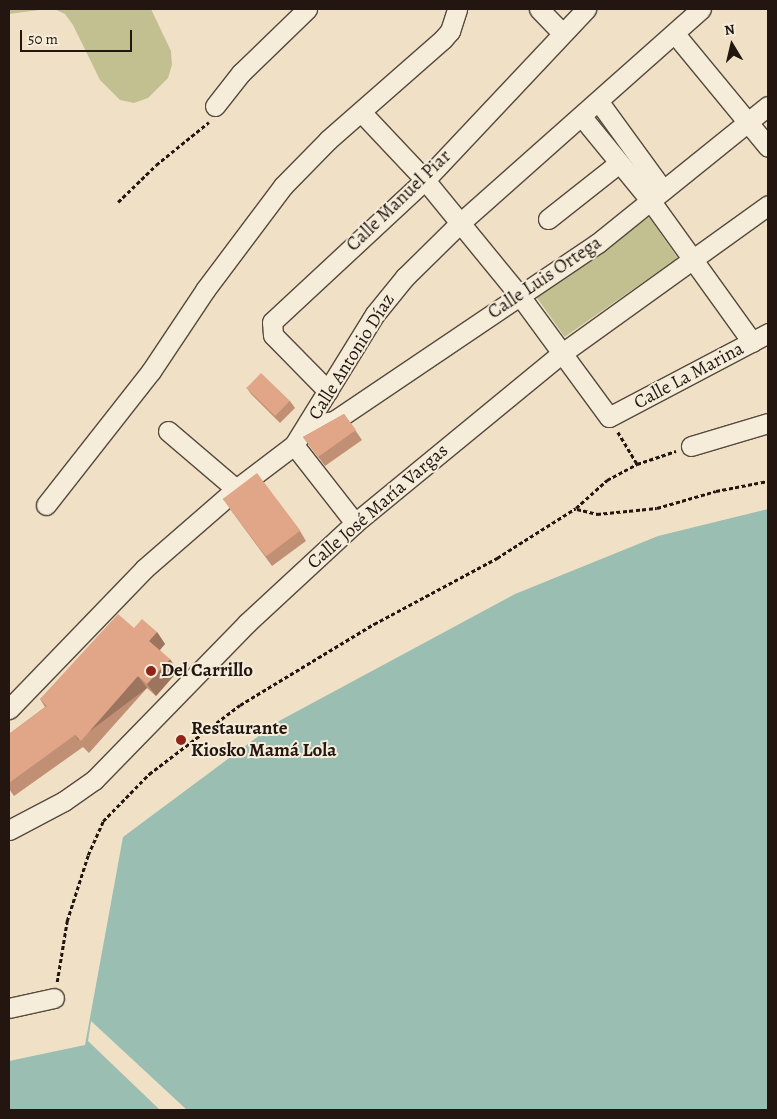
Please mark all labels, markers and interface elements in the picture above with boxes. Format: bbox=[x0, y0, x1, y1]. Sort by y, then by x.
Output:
scale bar bbox=[22, 20, 135, 52]
north arrow bbox=[707, 20, 757, 70]
text: N bbox=[723, 20, 736, 40]
text: 50 m bbox=[28, 29, 58, 49]
street label: Calle Manuel Piar bbox=[342, 145, 456, 257]
street label: Calle Luis Ortega bbox=[484, 232, 606, 324]
street label: Calle Antonio Díaz bbox=[304, 290, 400, 424]
street label: Calle La Marina bbox=[630, 337, 748, 415]
street label: Calle José María Vargas bbox=[303, 440, 453, 574]
place label: Del Carrillo bbox=[161, 660, 253, 682]
marker: Del Carrillo bbox=[145, 665, 157, 677]
place label: Restaurante Kiosko Mamá Lola bbox=[191, 718, 336, 762]
marker: Restaurante Kiosko Mamá Lola bbox=[175, 734, 187, 746]

